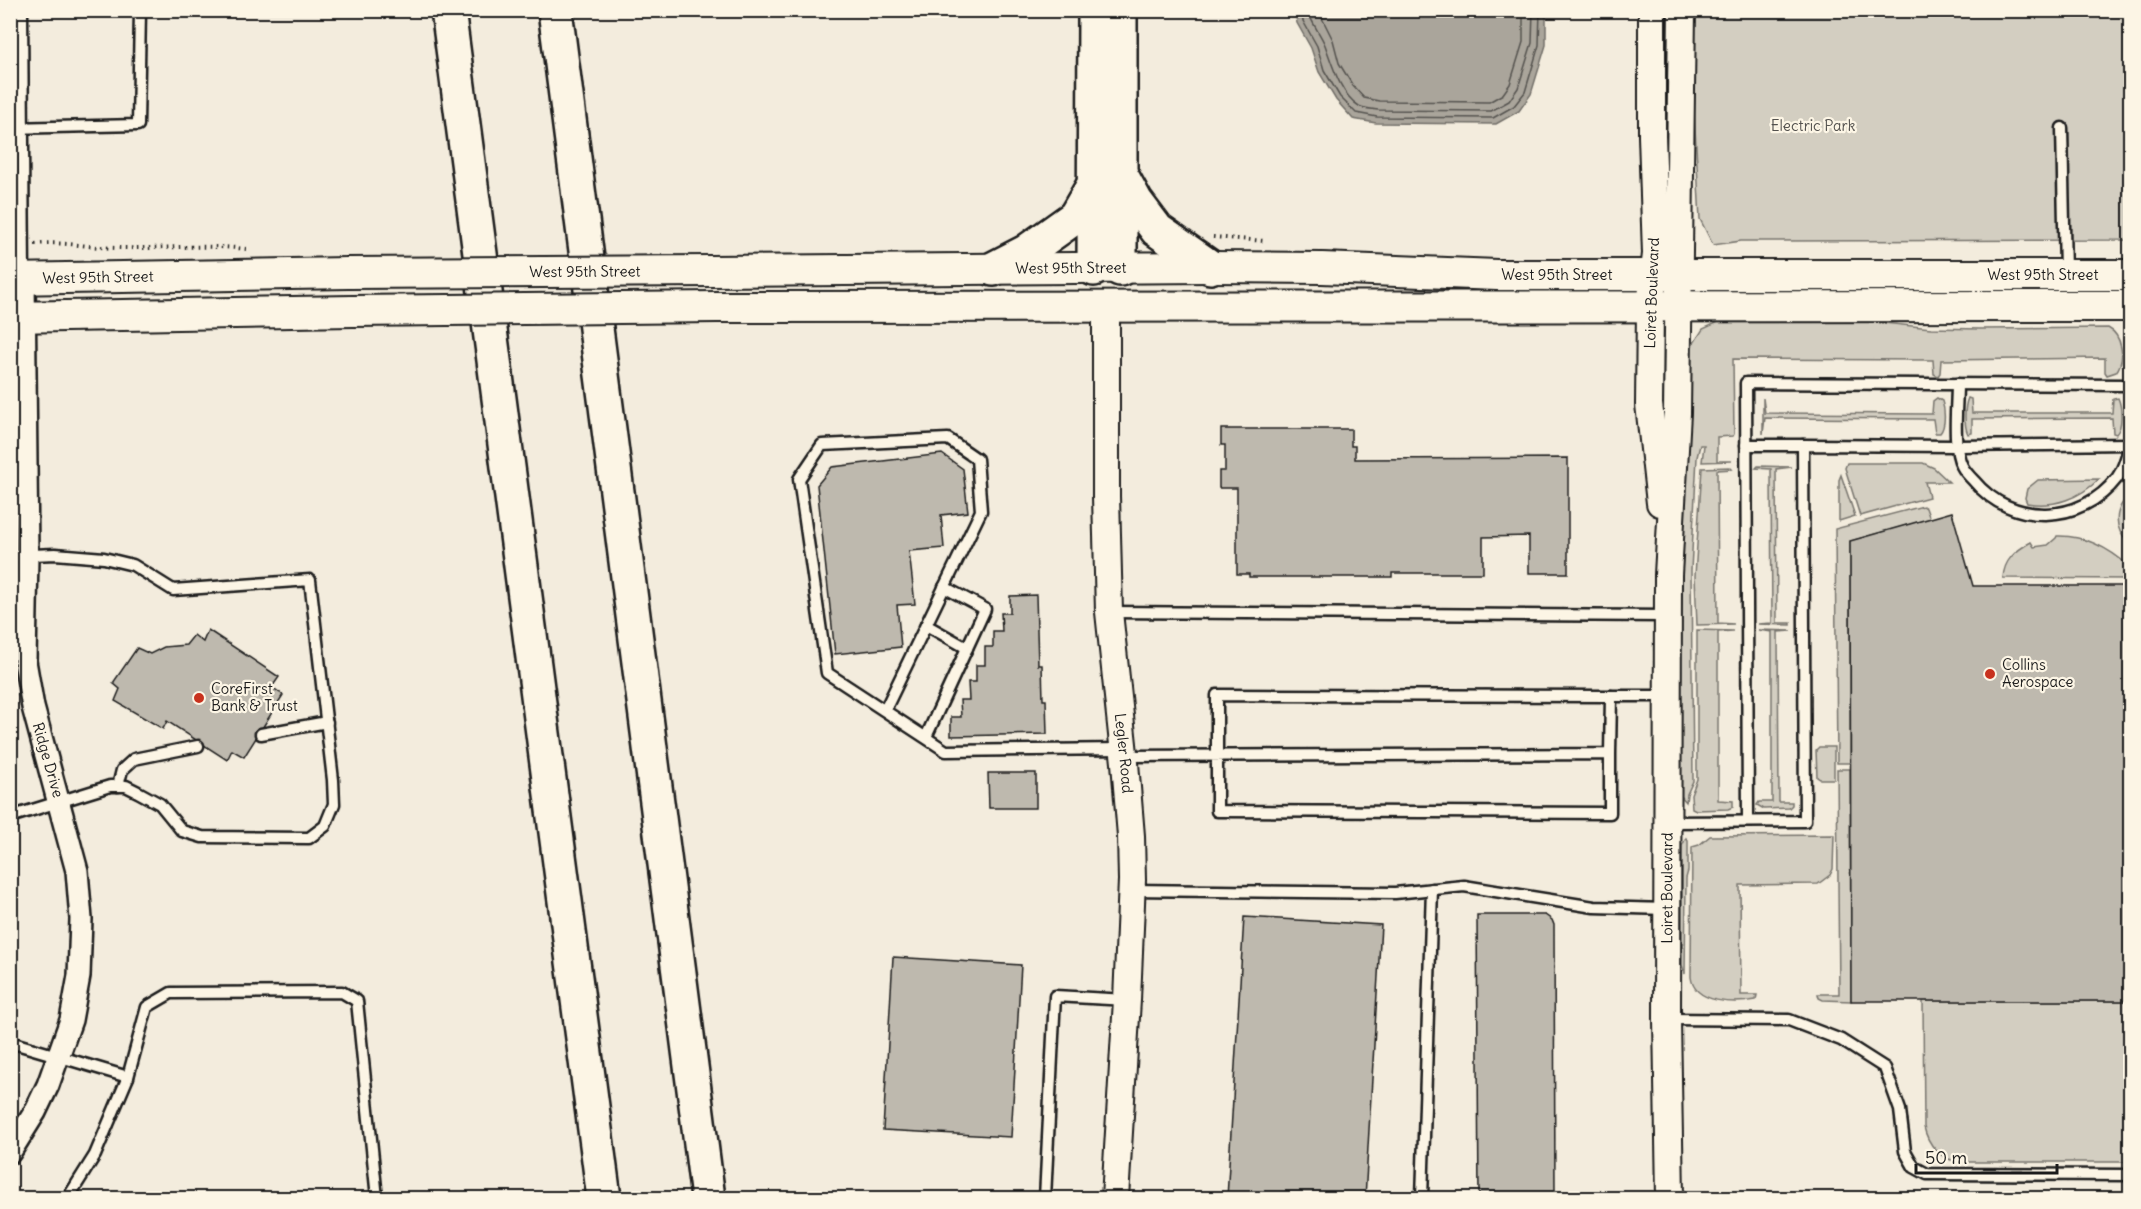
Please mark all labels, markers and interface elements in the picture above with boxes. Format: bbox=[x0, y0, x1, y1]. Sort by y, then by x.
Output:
park label: Electric Park bbox=[1771, 116, 1856, 135]
street label: Loiret Boulevard bbox=[1640, 237, 1663, 349]
street label: West 95th Street bbox=[1015, 258, 1127, 278]
street label: West 95th Street bbox=[529, 261, 641, 281]
street label: West 95th Street bbox=[1501, 265, 1612, 284]
street label: West 95th Street bbox=[1987, 265, 2098, 284]
street label: West 95th Street bbox=[42, 266, 154, 287]
place label: Collins Aerospace bbox=[2002, 655, 2073, 691]
marker: Collins Aerospace bbox=[1983, 667, 1997, 681]
place label: CoreFirst Bank & Trust bbox=[211, 679, 298, 715]
marker: CoreFirst Bank & Trust bbox=[192, 691, 206, 705]
street label: Legler Road bbox=[1111, 712, 1137, 794]
street label: Ridge Drive bbox=[29, 720, 68, 800]
street label: Loiret Boulevard bbox=[1657, 832, 1676, 944]
scale bar bbox=[1916, 1137, 2057, 1175]
text: 50 m bbox=[1925, 1146, 1967, 1169]

